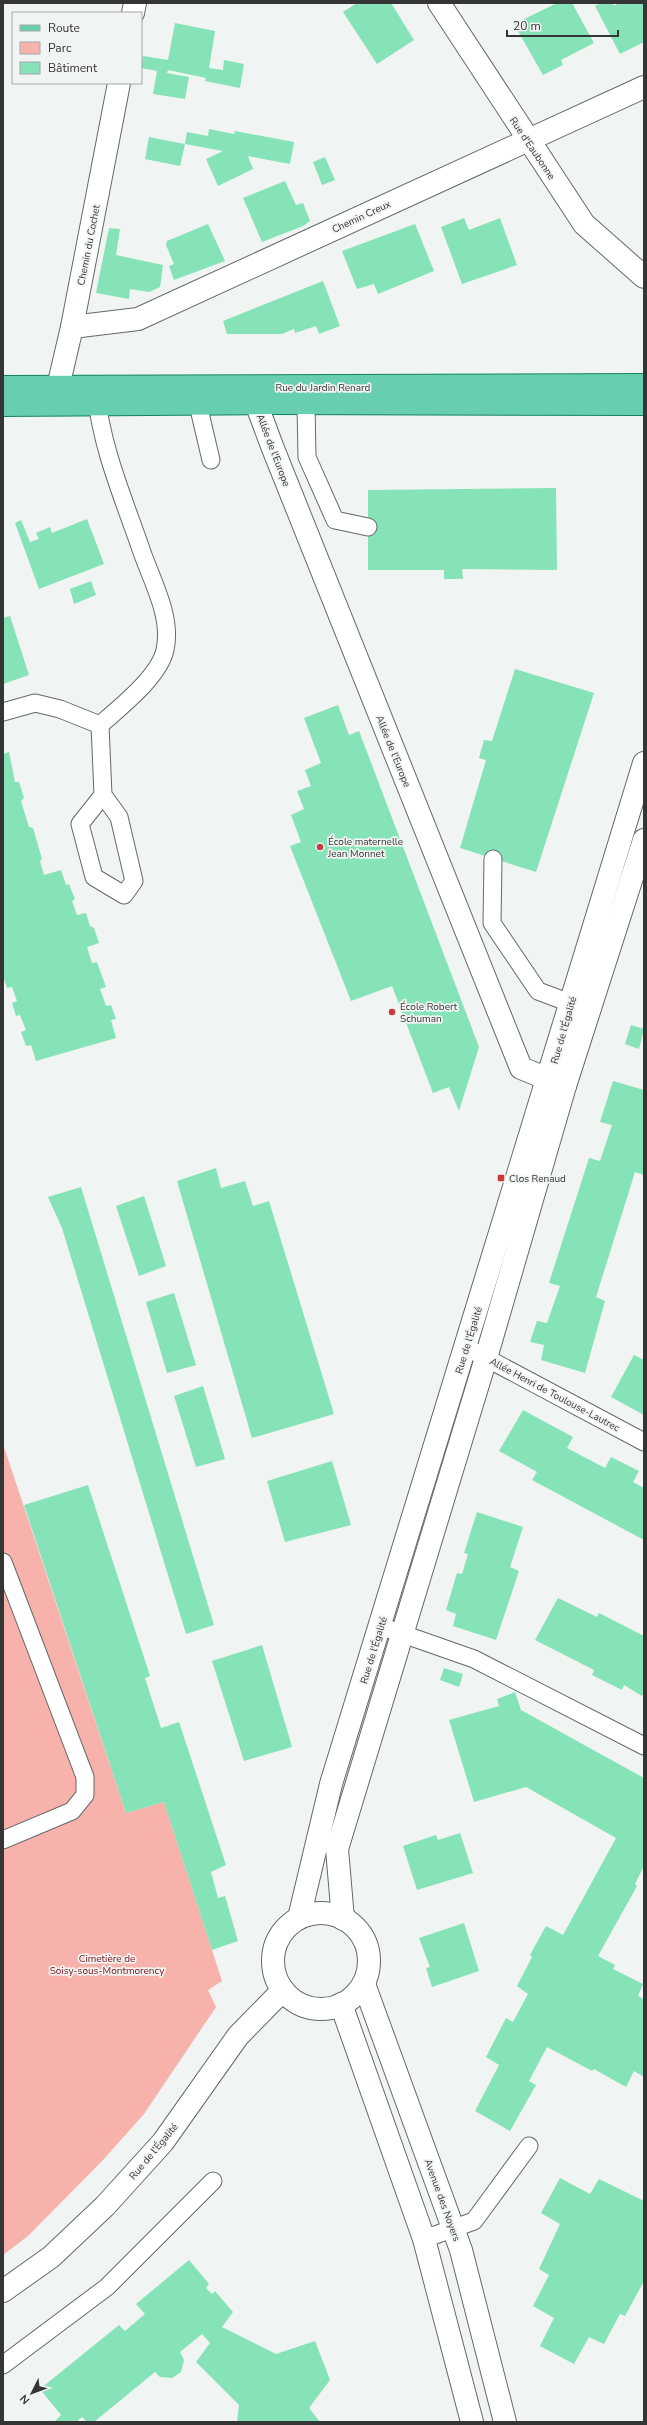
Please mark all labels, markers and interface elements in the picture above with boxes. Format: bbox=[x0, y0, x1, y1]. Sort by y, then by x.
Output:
legend bbox=[12, 12, 142, 84]
scale bar bbox=[507, 12, 618, 38]
text: 20 m bbox=[513, 18, 541, 34]
text: Route bbox=[48, 20, 80, 36]
text: Parc bbox=[48, 40, 72, 56]
text: Bâtiment bbox=[48, 60, 98, 76]
street label: Rue d'Eaubonne bbox=[506, 114, 558, 183]
street label: Chemin Creux bbox=[330, 197, 394, 237]
street label: Chemin du Cochet bbox=[74, 203, 104, 287]
street label: Rue du Jardin Renard bbox=[276, 381, 371, 395]
street label: Allée de l'Europe bbox=[253, 412, 293, 489]
street label: Allée de l'Europe bbox=[372, 713, 414, 789]
place label: École maternelle Jean Monnet bbox=[327, 835, 403, 861]
marker: École maternelle Jean Monnet bbox=[315, 842, 325, 852]
street label: Rue de l'Égalité bbox=[548, 995, 580, 1066]
place label: École Robert Schuman bbox=[400, 1000, 458, 1026]
marker: École Robert Schuman bbox=[387, 1007, 397, 1017]
place label: Clos Renaud bbox=[509, 1172, 566, 1186]
marker: Clos Renaud bbox=[496, 1173, 506, 1183]
street label: Rue de l'Égalité bbox=[452, 1305, 486, 1376]
street label: Allée Henri de Toulouse-Lautrec bbox=[487, 1355, 622, 1435]
street label: Rue de l'Égalité bbox=[357, 1615, 391, 1686]
park label: Cimetière de Soisy-sous-Montmorency bbox=[50, 1952, 165, 1978]
street label: Rue de l'Égalité bbox=[126, 2120, 182, 2183]
street label: Avenue des Noyers bbox=[421, 2157, 464, 2244]
north arrow bbox=[12, 2373, 52, 2413]
text: N bbox=[17, 2391, 33, 2407]

